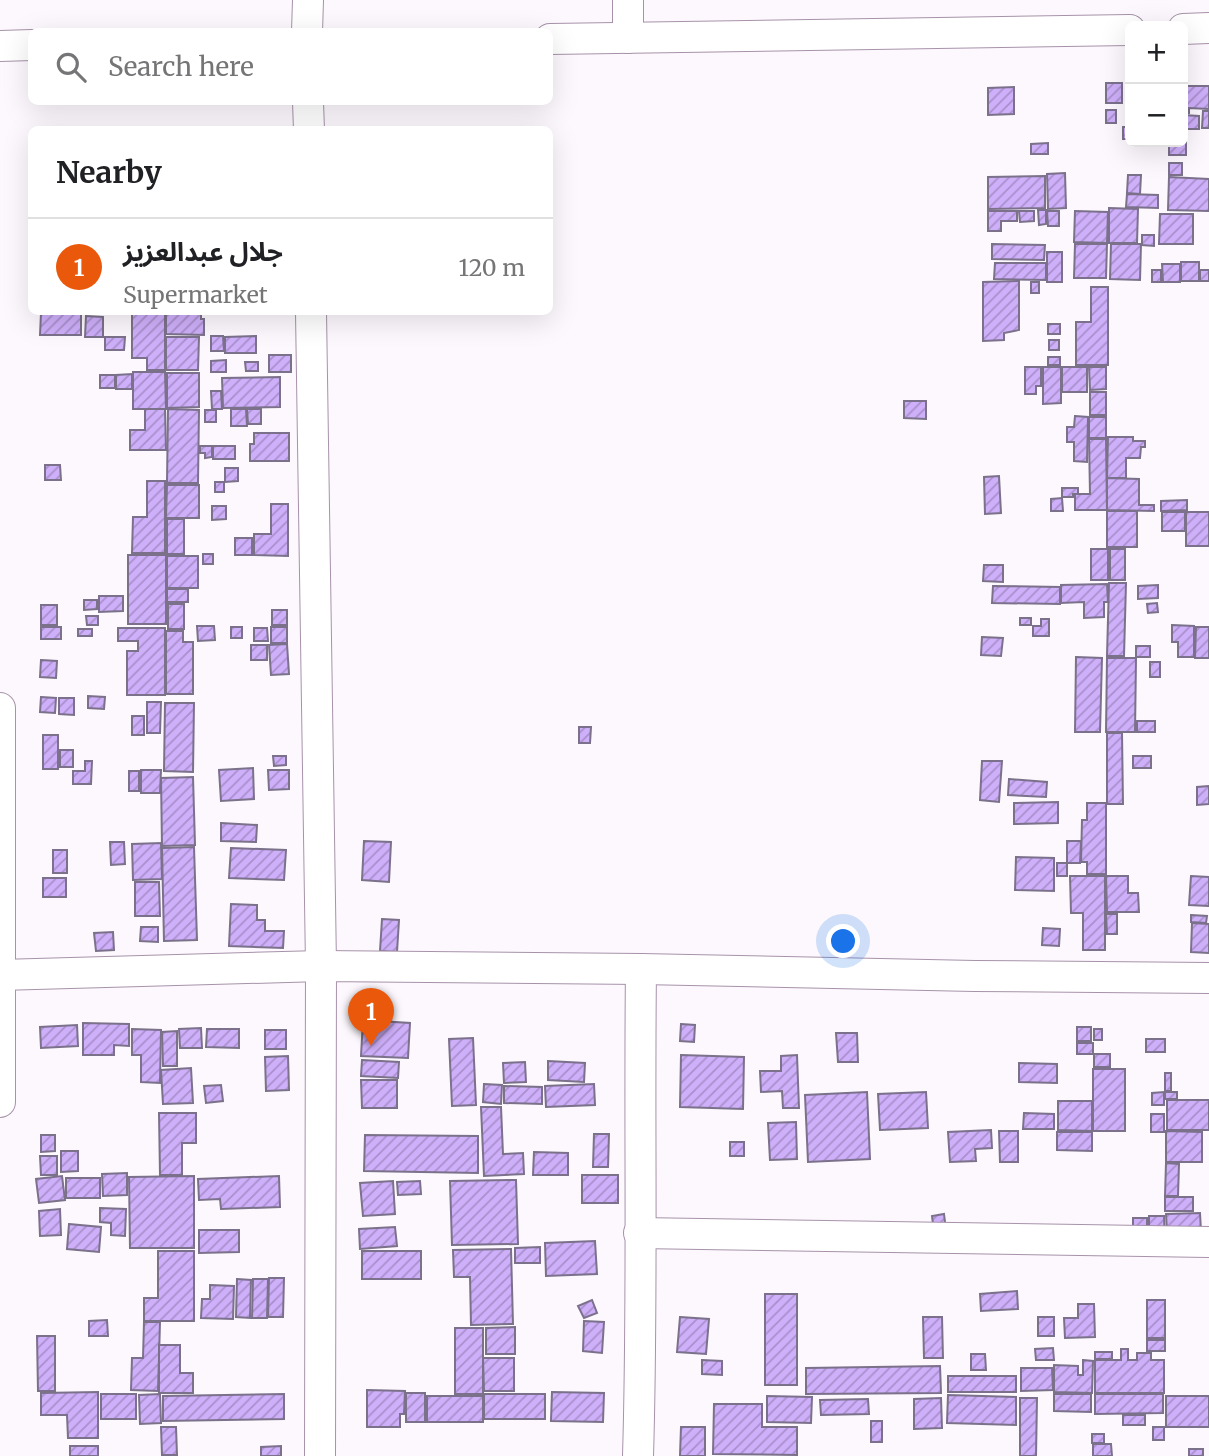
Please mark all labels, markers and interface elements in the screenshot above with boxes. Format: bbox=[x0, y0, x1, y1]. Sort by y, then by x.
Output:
map controls bbox=[1125, 21, 1188, 147]
button: + bbox=[1125, 21, 1188, 84]
search box bbox=[28, 28, 553, 105]
icon: search bbox=[52, 48, 90, 86]
text: Search here bbox=[108, 50, 254, 83]
button: − bbox=[1125, 84, 1188, 147]
text: Nearby bbox=[56, 153, 162, 191]
text: جلال عبدالعزيز bbox=[123, 235, 283, 268]
text: 1 bbox=[74, 253, 84, 282]
text: 120 m bbox=[459, 253, 525, 282]
text: Supermarket bbox=[123, 280, 268, 309]
your location bbox=[826, 924, 860, 958]
pin: 1 bbox=[348, 988, 394, 1046]

